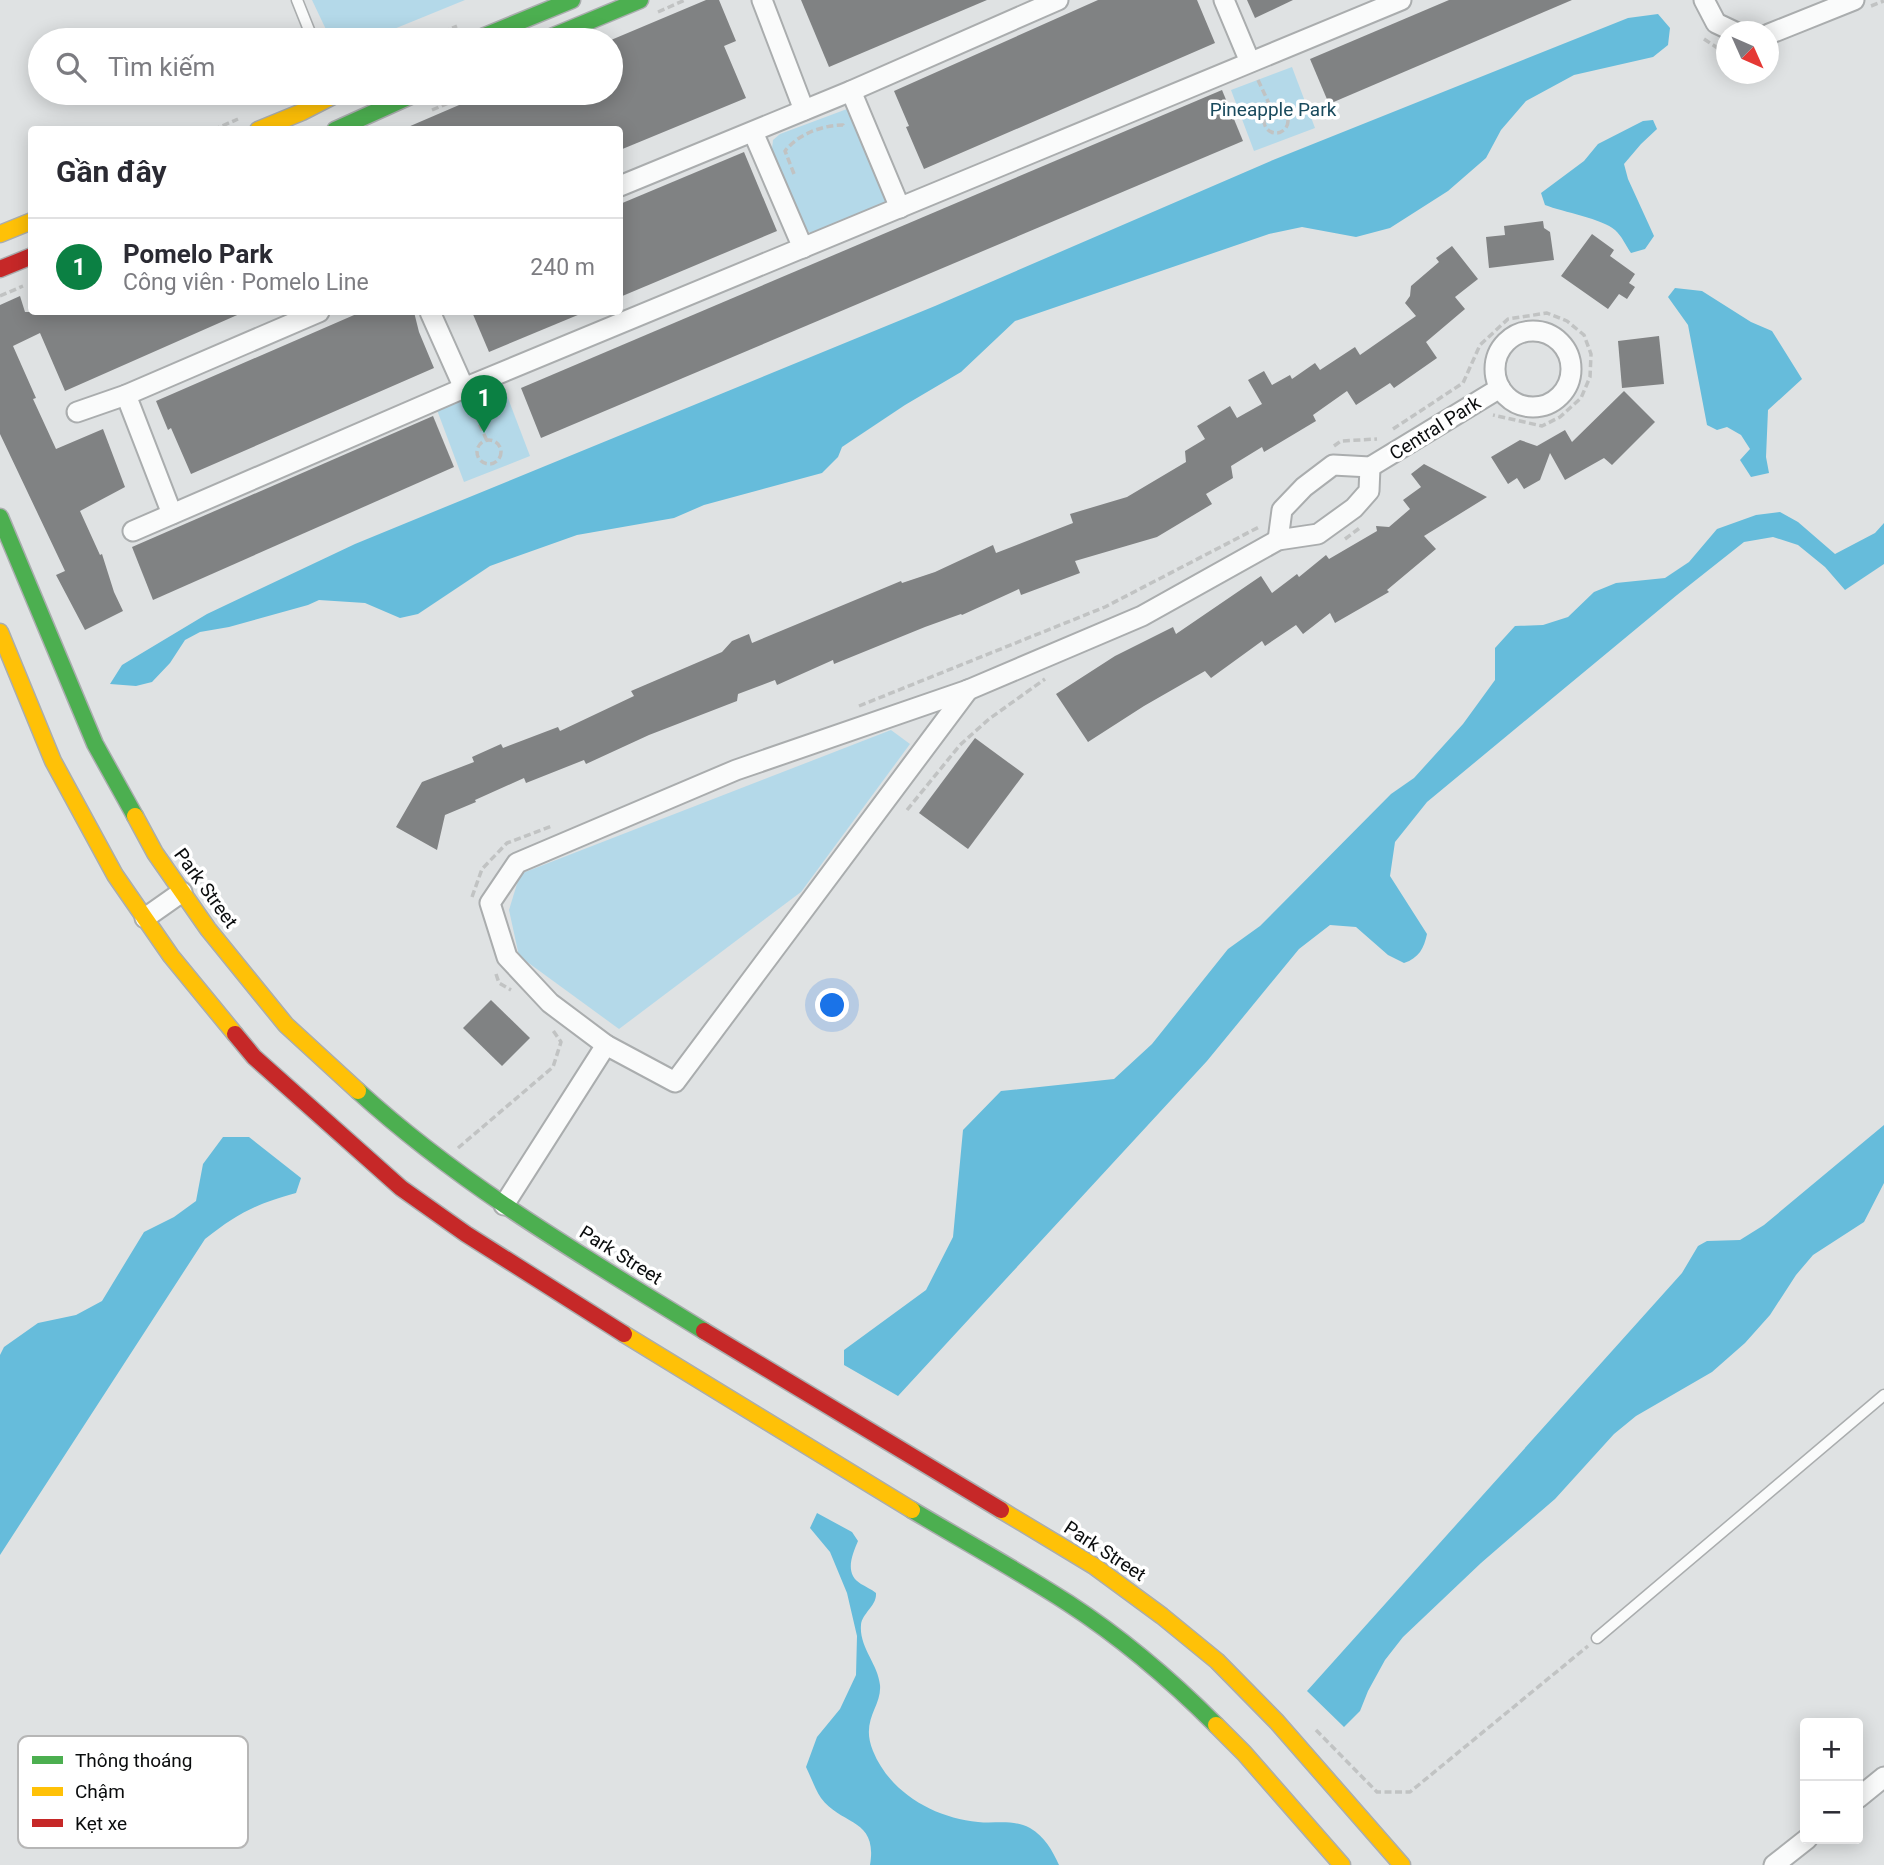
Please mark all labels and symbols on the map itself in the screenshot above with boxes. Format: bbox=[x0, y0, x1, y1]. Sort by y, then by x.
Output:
north arrow bbox=[1716, 21, 1779, 84]
park label: Pineapple Park bbox=[1210, 98, 1337, 121]
pin: 1 bbox=[461, 375, 507, 433]
street label: Central Park bbox=[1385, 391, 1485, 465]
street label: Park Street bbox=[169, 844, 243, 932]
your location bbox=[815, 988, 849, 1022]
street label: Park Street bbox=[575, 1221, 667, 1289]
street label: Park Street bbox=[1060, 1516, 1150, 1586]
legend bbox=[18, 1736, 248, 1848]
text: Thông thoáng bbox=[75, 1749, 193, 1772]
text: Chậm bbox=[75, 1780, 125, 1803]
text: Kẹt xe bbox=[75, 1812, 127, 1835]

